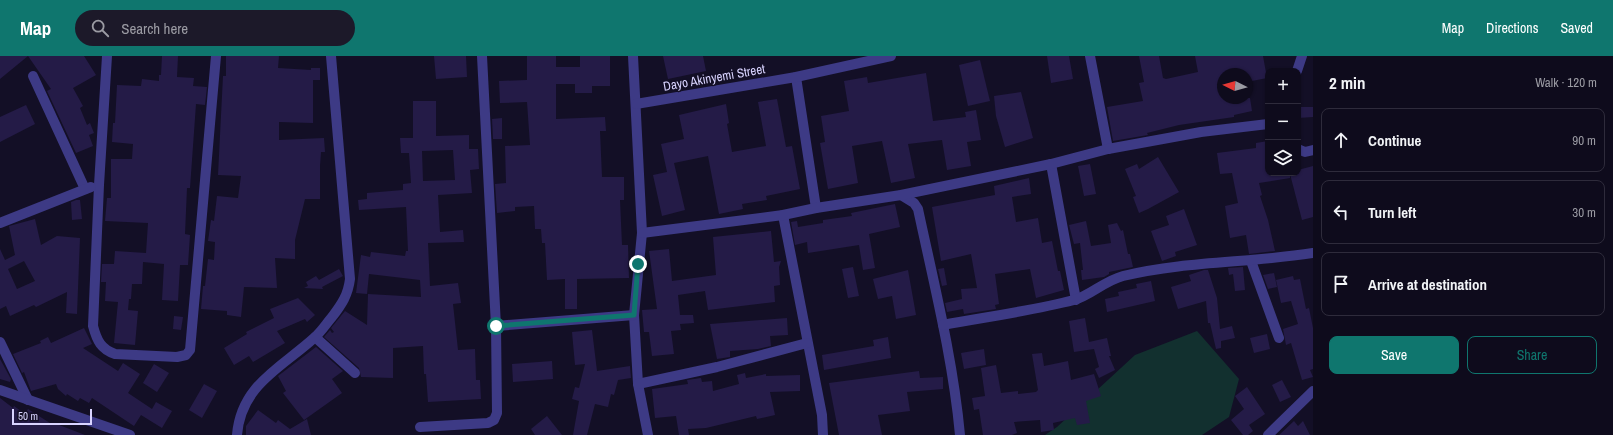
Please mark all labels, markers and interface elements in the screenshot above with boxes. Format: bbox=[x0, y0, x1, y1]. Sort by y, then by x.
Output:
search box bbox=[75, 10, 355, 46]
text: Map bbox=[20, 15, 51, 41]
icon: search bbox=[89, 17, 111, 39]
text: Search here bbox=[121, 18, 188, 39]
text: Map bbox=[1442, 19, 1464, 37]
text: Directions bbox=[1486, 19, 1538, 37]
text: Saved bbox=[1560, 19, 1593, 37]
street label: Dayo Akinyemi Street bbox=[662, 60, 766, 95]
north arrow bbox=[1217, 68, 1253, 104]
map controls bbox=[1265, 68, 1301, 176]
button: + bbox=[1265, 68, 1301, 104]
text: 2 min bbox=[1329, 71, 1365, 94]
text: Walk · 120 m bbox=[1535, 74, 1597, 91]
button: − bbox=[1265, 104, 1301, 140]
icon: ahead bbox=[1330, 129, 1352, 151]
text: Continue bbox=[1368, 130, 1421, 151]
text: 90 m bbox=[1572, 132, 1596, 149]
button: layers bbox=[1265, 140, 1301, 176]
icon: left bbox=[1330, 201, 1352, 223]
text: Turn left bbox=[1368, 202, 1416, 223]
text: 30 m bbox=[1572, 204, 1596, 221]
route end bbox=[629, 255, 647, 273]
icon: arrive bbox=[1330, 273, 1352, 295]
text: Arrive at destination bbox=[1368, 274, 1487, 295]
route start bbox=[487, 317, 505, 335]
button: Save bbox=[1329, 336, 1459, 374]
button: Share bbox=[1467, 336, 1597, 374]
scale bar bbox=[12, 407, 92, 426]
text: 50 m bbox=[18, 409, 38, 423]

